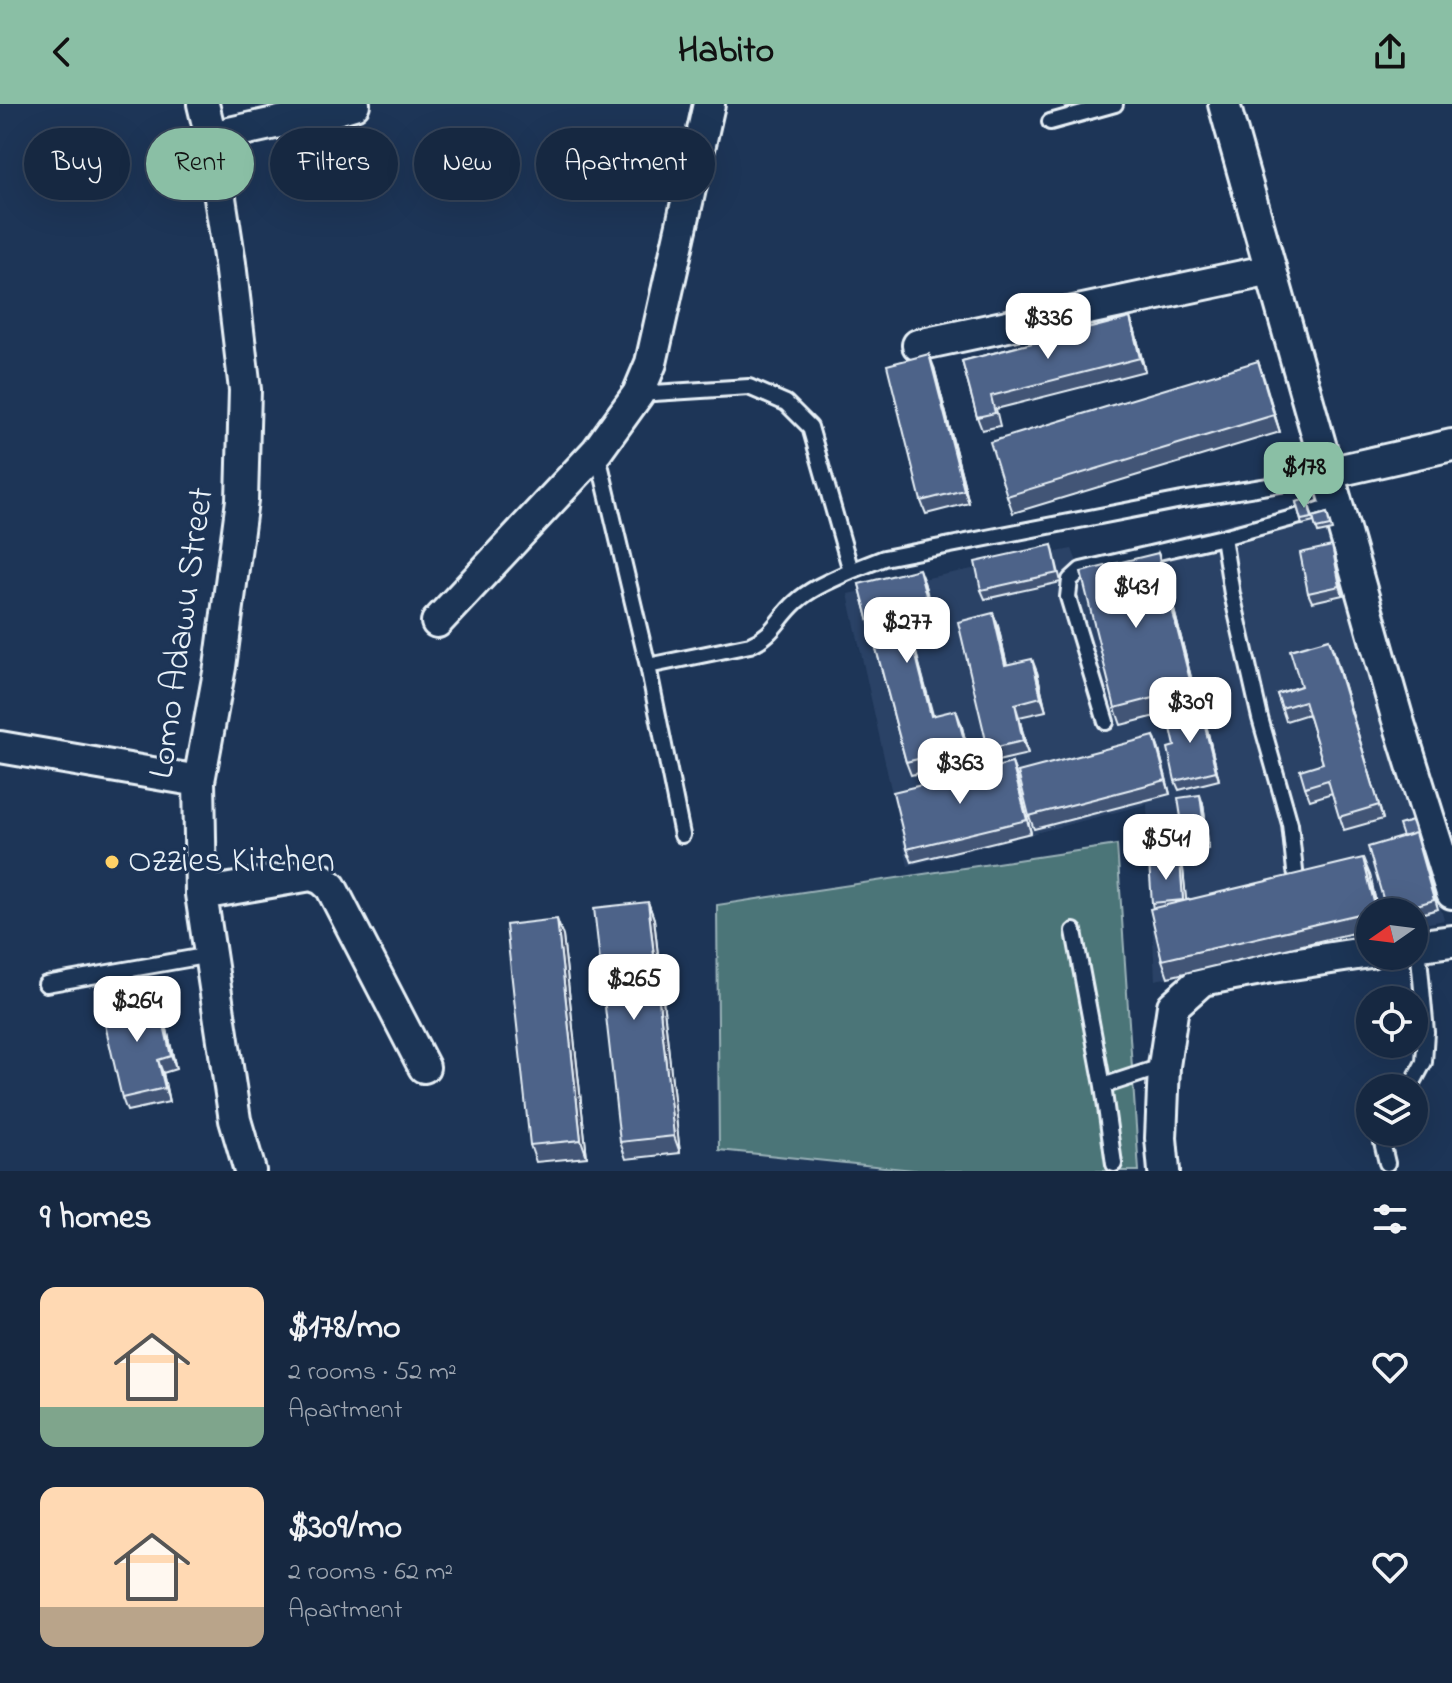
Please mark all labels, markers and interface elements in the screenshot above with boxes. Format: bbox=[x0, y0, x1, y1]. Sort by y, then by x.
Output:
text: Habito bbox=[678, 26, 774, 79]
icon: back bbox=[40, 30, 84, 74]
icon: share bbox=[1368, 30, 1412, 74]
chip: Buy bbox=[24, 128, 130, 200]
chip: Rent bbox=[146, 128, 254, 200]
chip: Filters bbox=[270, 128, 398, 200]
chip: New bbox=[414, 128, 520, 200]
chip: Apartment bbox=[536, 128, 715, 200]
pin: $336 bbox=[1001, 293, 1095, 361]
text: $336 bbox=[1024, 300, 1072, 338]
pin: $178 bbox=[1257, 442, 1351, 510]
text: $178 bbox=[1282, 449, 1326, 487]
street label: Lomo Adawu Street bbox=[136, 484, 230, 782]
pin: $431 bbox=[1089, 562, 1183, 630]
text: $431 bbox=[1113, 569, 1159, 607]
pin: $277 bbox=[860, 597, 954, 665]
text: $277 bbox=[882, 604, 932, 642]
pin: $309 bbox=[1143, 677, 1237, 745]
text: $309 bbox=[1167, 684, 1213, 722]
pin: $363 bbox=[913, 738, 1007, 806]
text: $363 bbox=[936, 745, 984, 783]
pin: $541 bbox=[1119, 814, 1213, 882]
text: $541 bbox=[1141, 821, 1191, 859]
place label: Ozzies Kitchen bbox=[128, 836, 335, 889]
marker: Ozzies Kitchen bbox=[103, 853, 121, 871]
north arrow bbox=[1356, 898, 1428, 970]
map controls bbox=[1356, 898, 1428, 1146]
pin: $265 bbox=[587, 954, 681, 1022]
text: $265 bbox=[607, 961, 661, 999]
pin: $264 bbox=[90, 976, 184, 1044]
text: $264 bbox=[112, 983, 162, 1021]
button: locate bbox=[1356, 986, 1428, 1058]
button: layers bbox=[1356, 1074, 1428, 1146]
text: 9 homes bbox=[40, 1194, 152, 1244]
icon: filters bbox=[1368, 1197, 1412, 1241]
text: $178/mo bbox=[288, 1304, 401, 1354]
icon: home bbox=[104, 1319, 200, 1415]
icon: heart bbox=[1368, 1345, 1412, 1389]
text: 2 rooms · 52 m² bbox=[288, 1354, 457, 1392]
text: Apartment bbox=[288, 1392, 402, 1430]
text: $309/mo bbox=[288, 1504, 402, 1554]
icon: home bbox=[104, 1519, 200, 1615]
icon: heart bbox=[1368, 1545, 1412, 1589]
text: 2 rooms · 62 m² bbox=[288, 1554, 453, 1592]
text: Apartment bbox=[288, 1592, 402, 1630]

